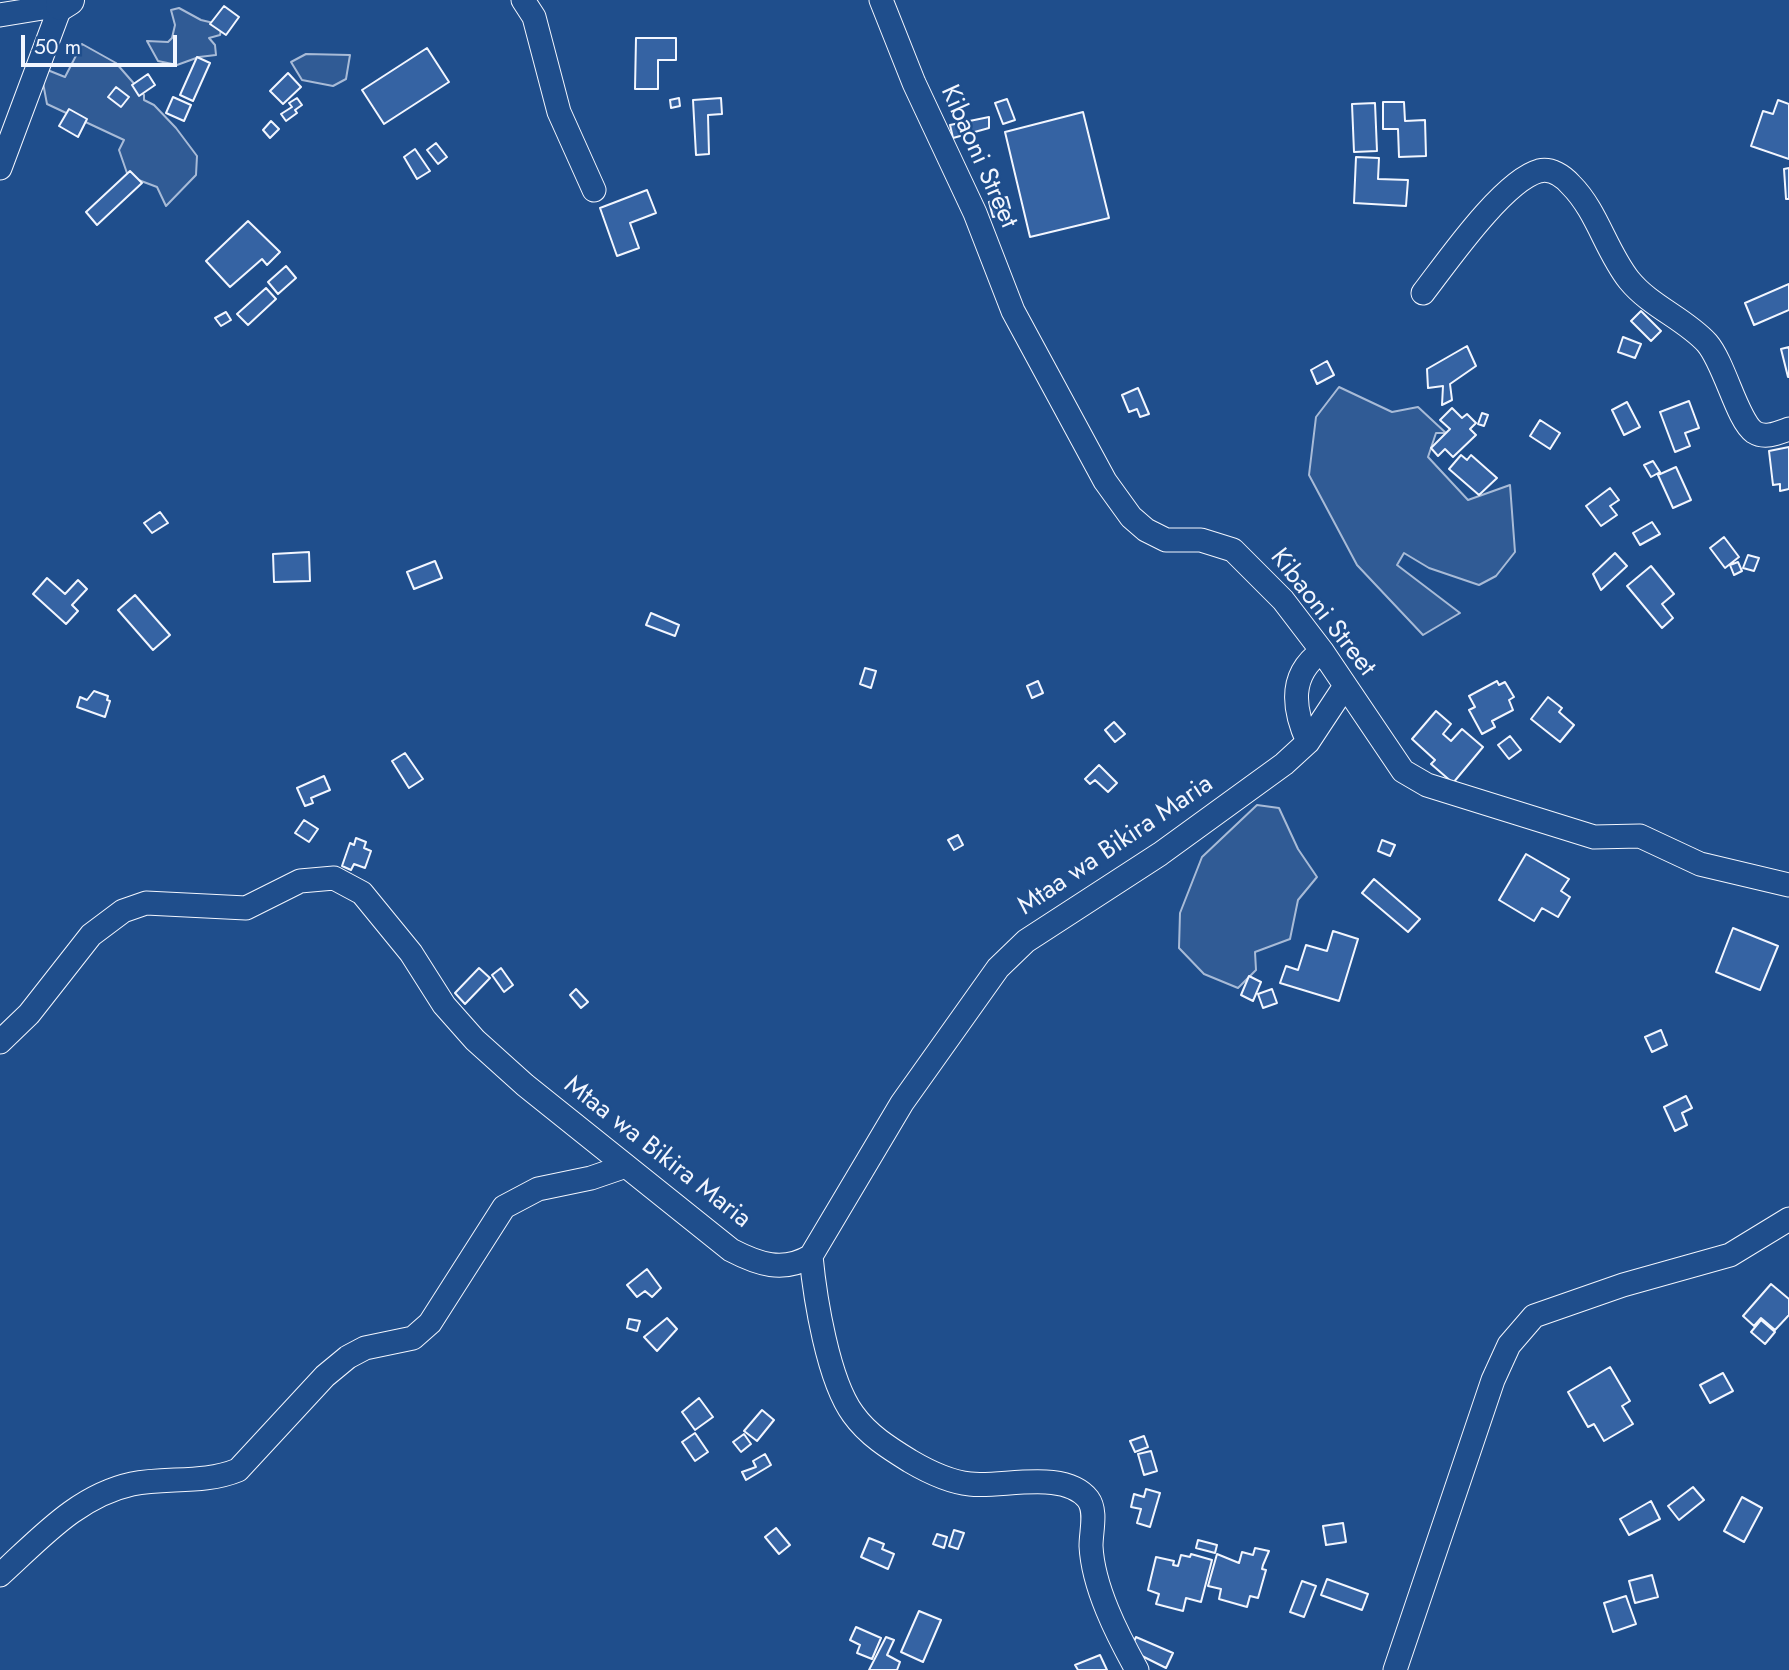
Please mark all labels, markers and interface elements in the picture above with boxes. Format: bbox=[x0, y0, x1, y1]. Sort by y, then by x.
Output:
scale bar bbox=[24, 21, 180, 65]
text: 50 m bbox=[34, 32, 81, 62]
street label: Kibaoni Street bbox=[933, 81, 1023, 233]
street label: Kibaoni Street bbox=[1263, 543, 1381, 683]
street label: Mtaa wa Bikira Maria bbox=[1013, 769, 1219, 923]
street label: Mtaa wa Bikira Maria bbox=[557, 1070, 757, 1236]

